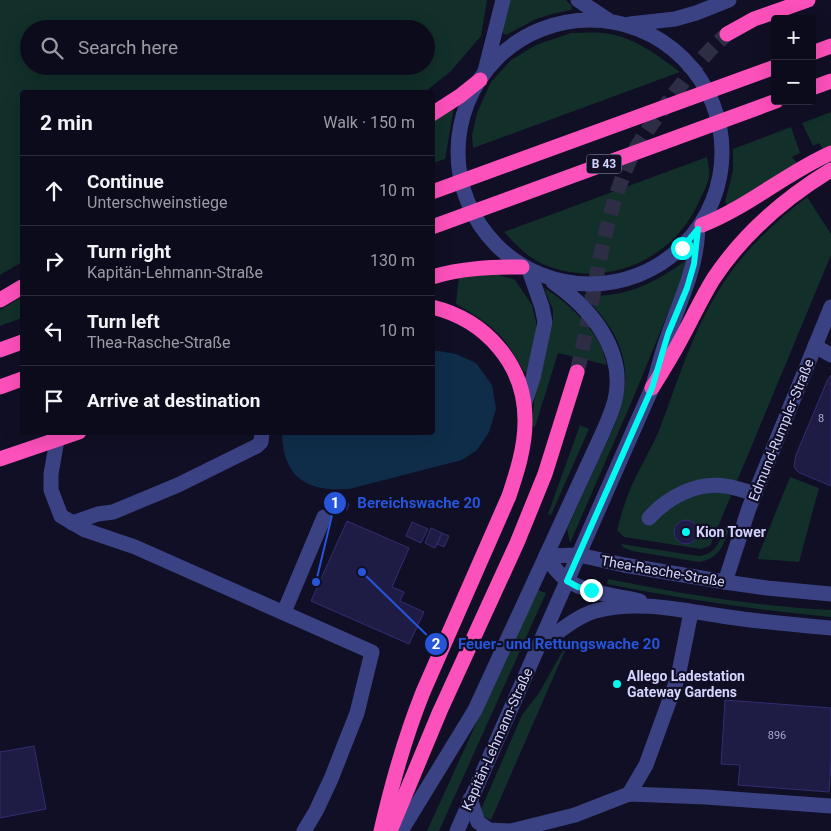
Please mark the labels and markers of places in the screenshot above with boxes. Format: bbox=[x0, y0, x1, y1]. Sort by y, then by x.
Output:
callout: Bereichswache 20 bbox=[323, 488, 491, 518]
place label: Kion Tower bbox=[696, 524, 766, 540]
marker: Kion Tower bbox=[680, 526, 692, 538]
callout: Feuer- und Rettungswache 20 bbox=[423, 629, 670, 659]
place label: Allego Ladestation Gateway Gardens bbox=[627, 668, 745, 700]
marker: Allego Ladestation Gateway Gardens bbox=[611, 678, 623, 690]

